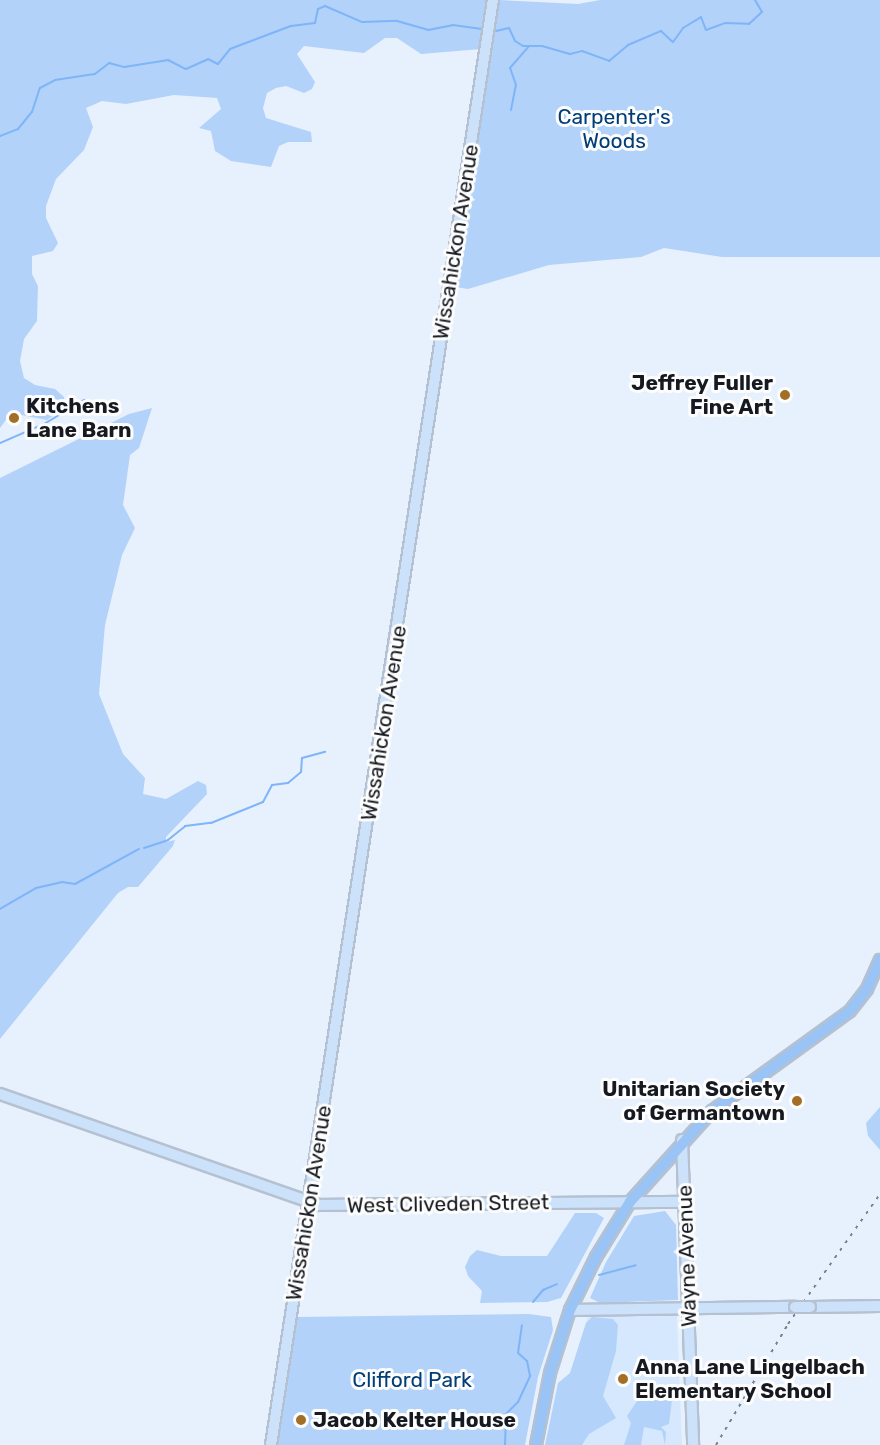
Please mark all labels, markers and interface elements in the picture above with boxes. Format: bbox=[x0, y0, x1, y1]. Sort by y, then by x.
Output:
park label: Carpenter's Woods bbox=[557, 104, 671, 154]
street label: Wissahickon Avenue bbox=[428, 142, 484, 342]
place label: Jeffrey Fuller Fine Art bbox=[631, 370, 773, 420]
marker: Jeffrey Fuller Fine Art bbox=[778, 388, 792, 402]
place label: Kitchens Lane Barn bbox=[26, 393, 132, 443]
marker: Kitchens Lane Barn bbox=[7, 411, 21, 425]
street label: Wissahickon Avenue bbox=[356, 623, 412, 823]
place label: Unitarian Society of Germantown bbox=[602, 1076, 785, 1126]
marker: Unitarian Society of Germantown bbox=[790, 1094, 804, 1108]
street label: Wissahickon Avenue bbox=[281, 1103, 337, 1303]
street label: Wayne Avenue bbox=[672, 1184, 702, 1328]
street label: West Cliveden Street bbox=[347, 1190, 549, 1218]
place label: Anna Lane Lingelbach Elementary School bbox=[635, 1354, 865, 1404]
park label: Clifford Park bbox=[352, 1367, 472, 1393]
marker: Anna Lane Lingelbach Elementary School bbox=[616, 1372, 630, 1386]
place label: Jacob Kelter House bbox=[313, 1407, 516, 1433]
marker: Jacob Kelter House bbox=[294, 1413, 308, 1427]

